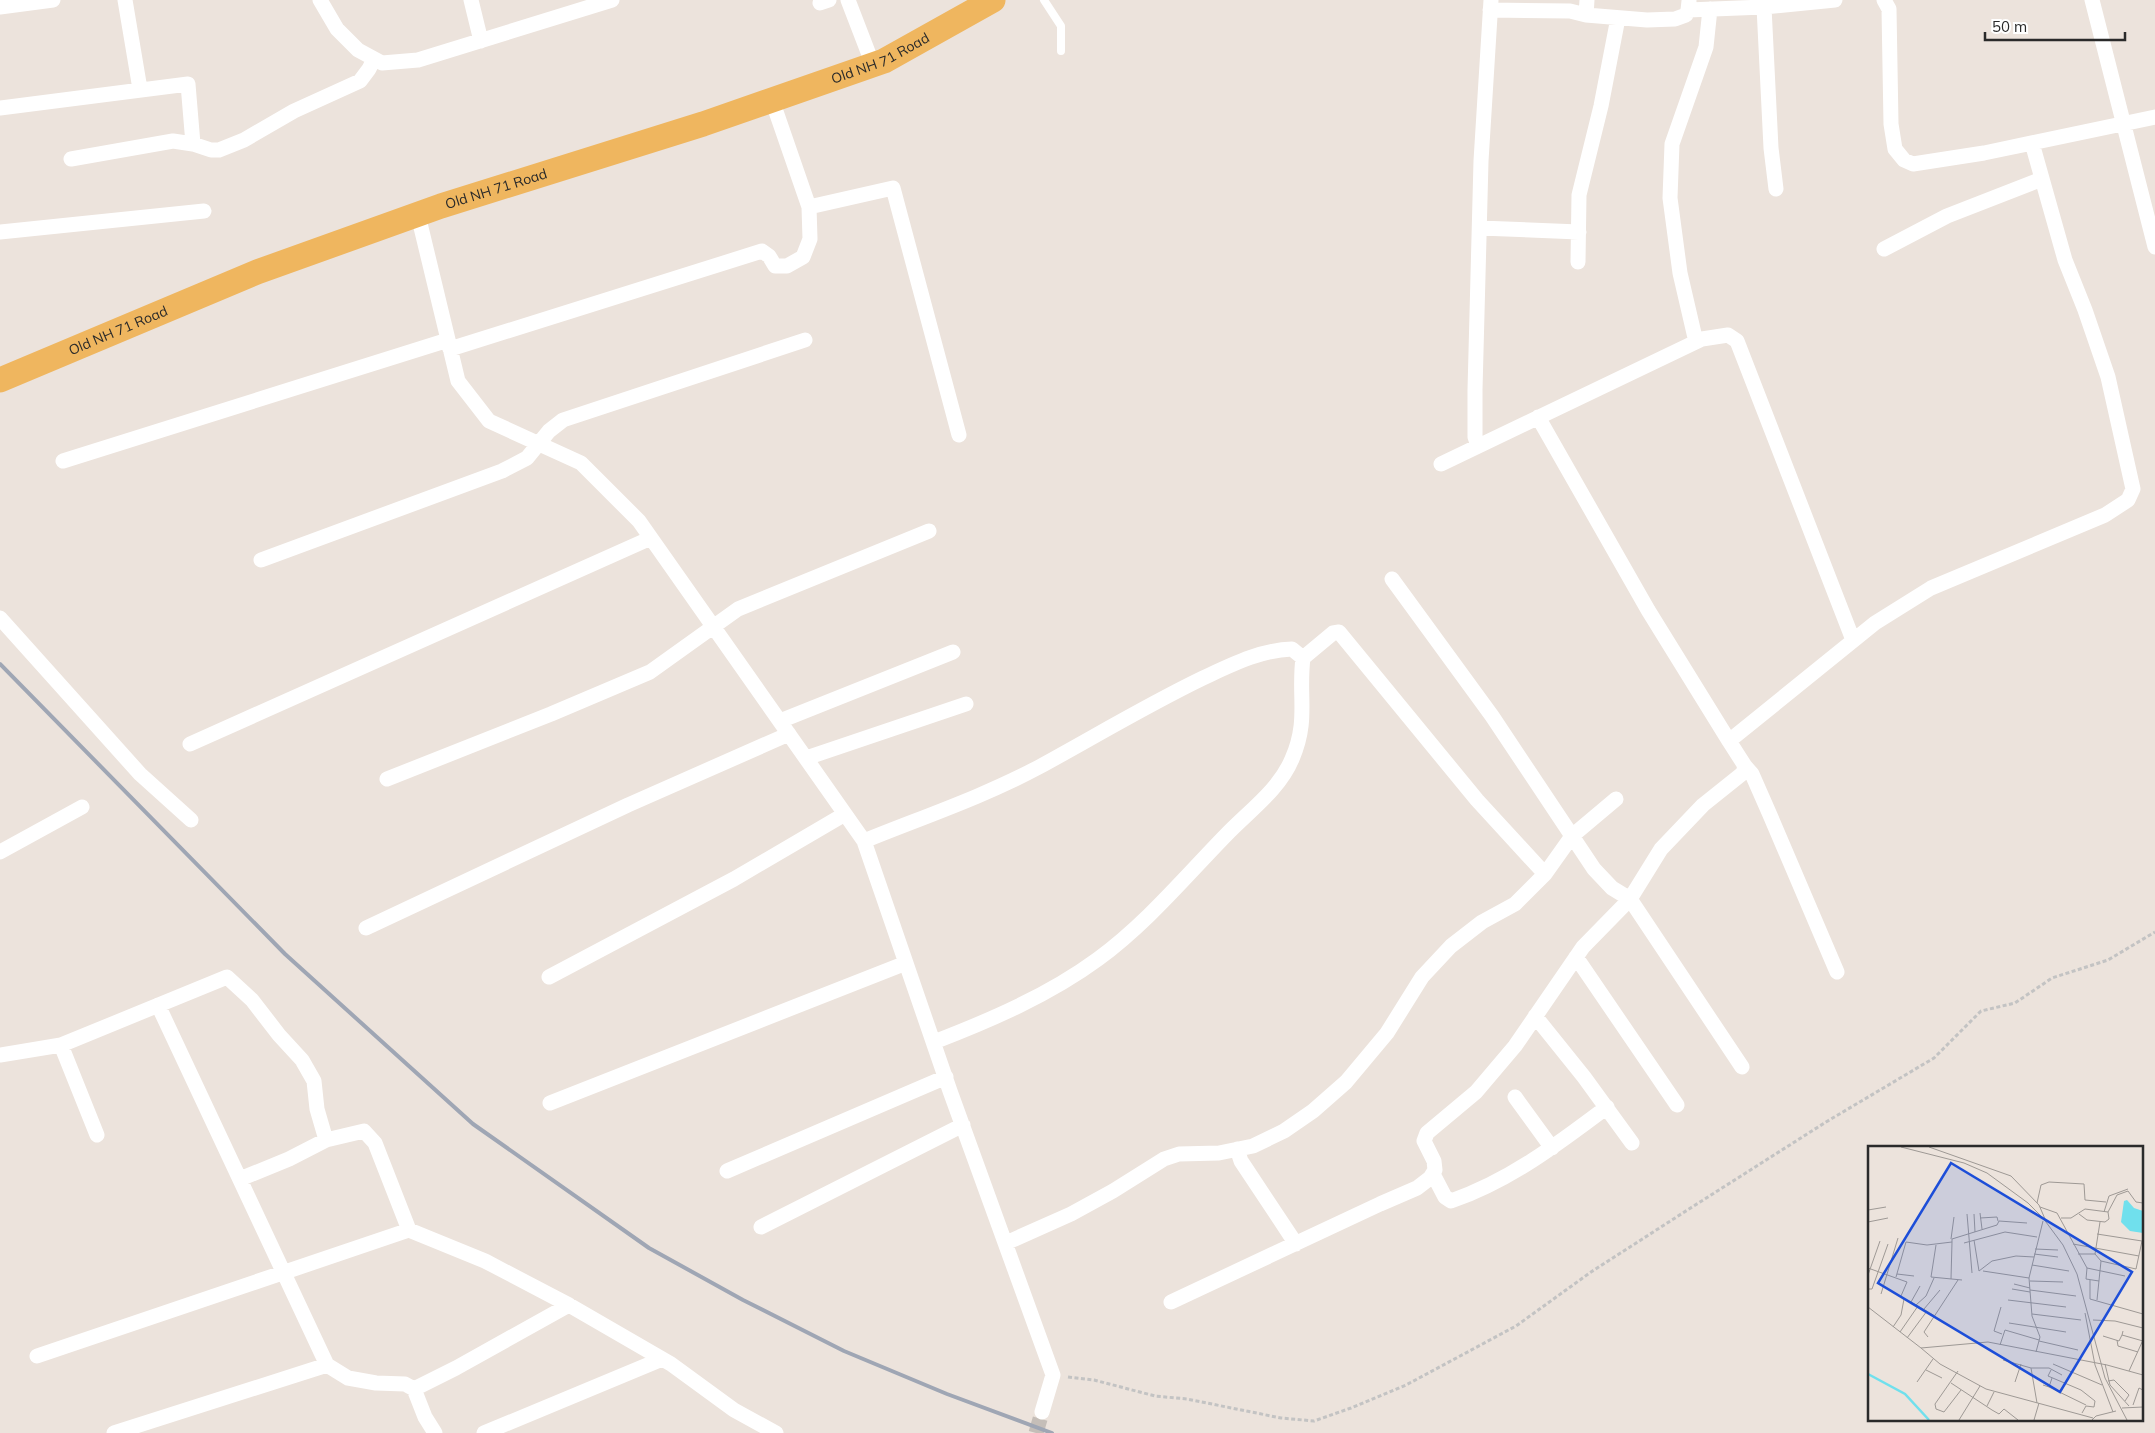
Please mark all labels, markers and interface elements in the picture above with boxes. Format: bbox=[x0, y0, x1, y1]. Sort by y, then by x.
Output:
scale bar bbox=[1985, 10, 2125, 42]
text: 50 m bbox=[1992, 17, 2027, 36]
street label: Old NH 71 Road bbox=[829, 28, 932, 88]
street label: Old NH 71 Road bbox=[443, 164, 549, 213]
street label: Old NH 71 Road bbox=[66, 302, 170, 359]
inset map bbox=[1868, 1146, 2142, 1420]

